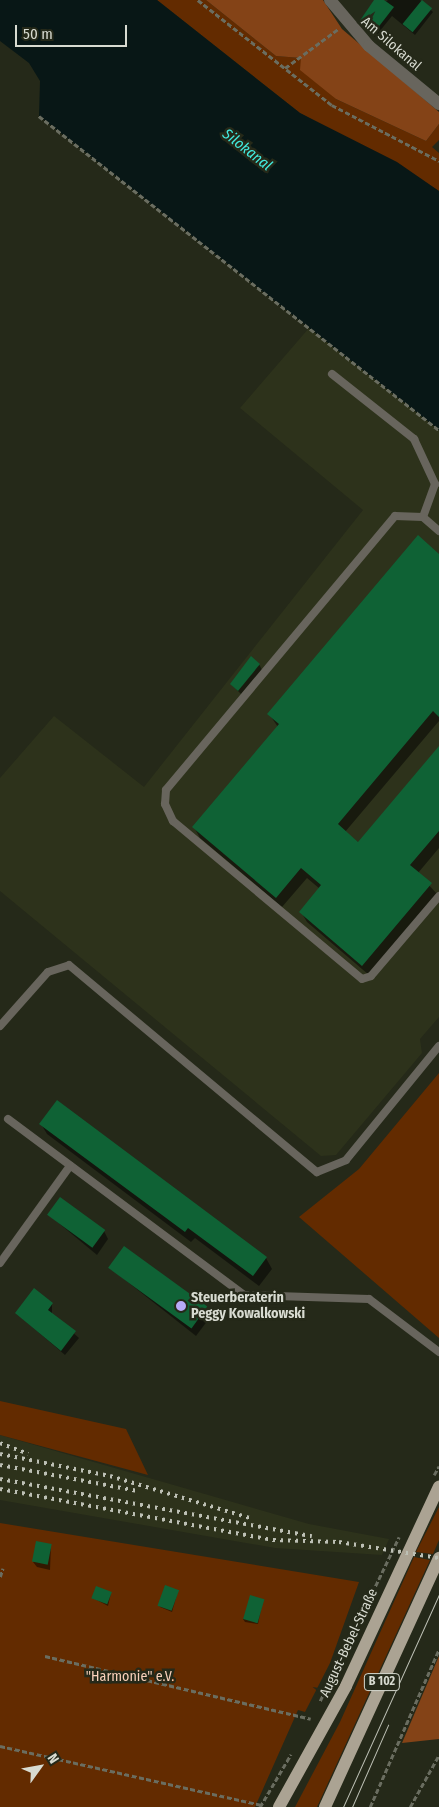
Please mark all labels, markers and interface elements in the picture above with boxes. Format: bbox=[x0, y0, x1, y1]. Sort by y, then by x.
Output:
street label: Am Silokanal bbox=[358, 13, 424, 75]
scale bar bbox=[18, 15, 130, 47]
text: 50 m bbox=[23, 25, 53, 43]
water label: Silokanal bbox=[219, 125, 275, 175]
place label: Steuerberaterin Peggy Kowalkowski bbox=[191, 1290, 305, 1322]
marker: Steuerberaterin Peggy Kowalkowski bbox=[175, 1300, 187, 1312]
street label: August-Bebel-Straße bbox=[316, 1586, 382, 1700]
park label: "Harmonie" e.V. bbox=[86, 1669, 174, 1685]
road number: B 102 bbox=[363, 1672, 401, 1691]
north arrow bbox=[15, 1742, 65, 1792]
text: N bbox=[44, 1751, 63, 1767]

